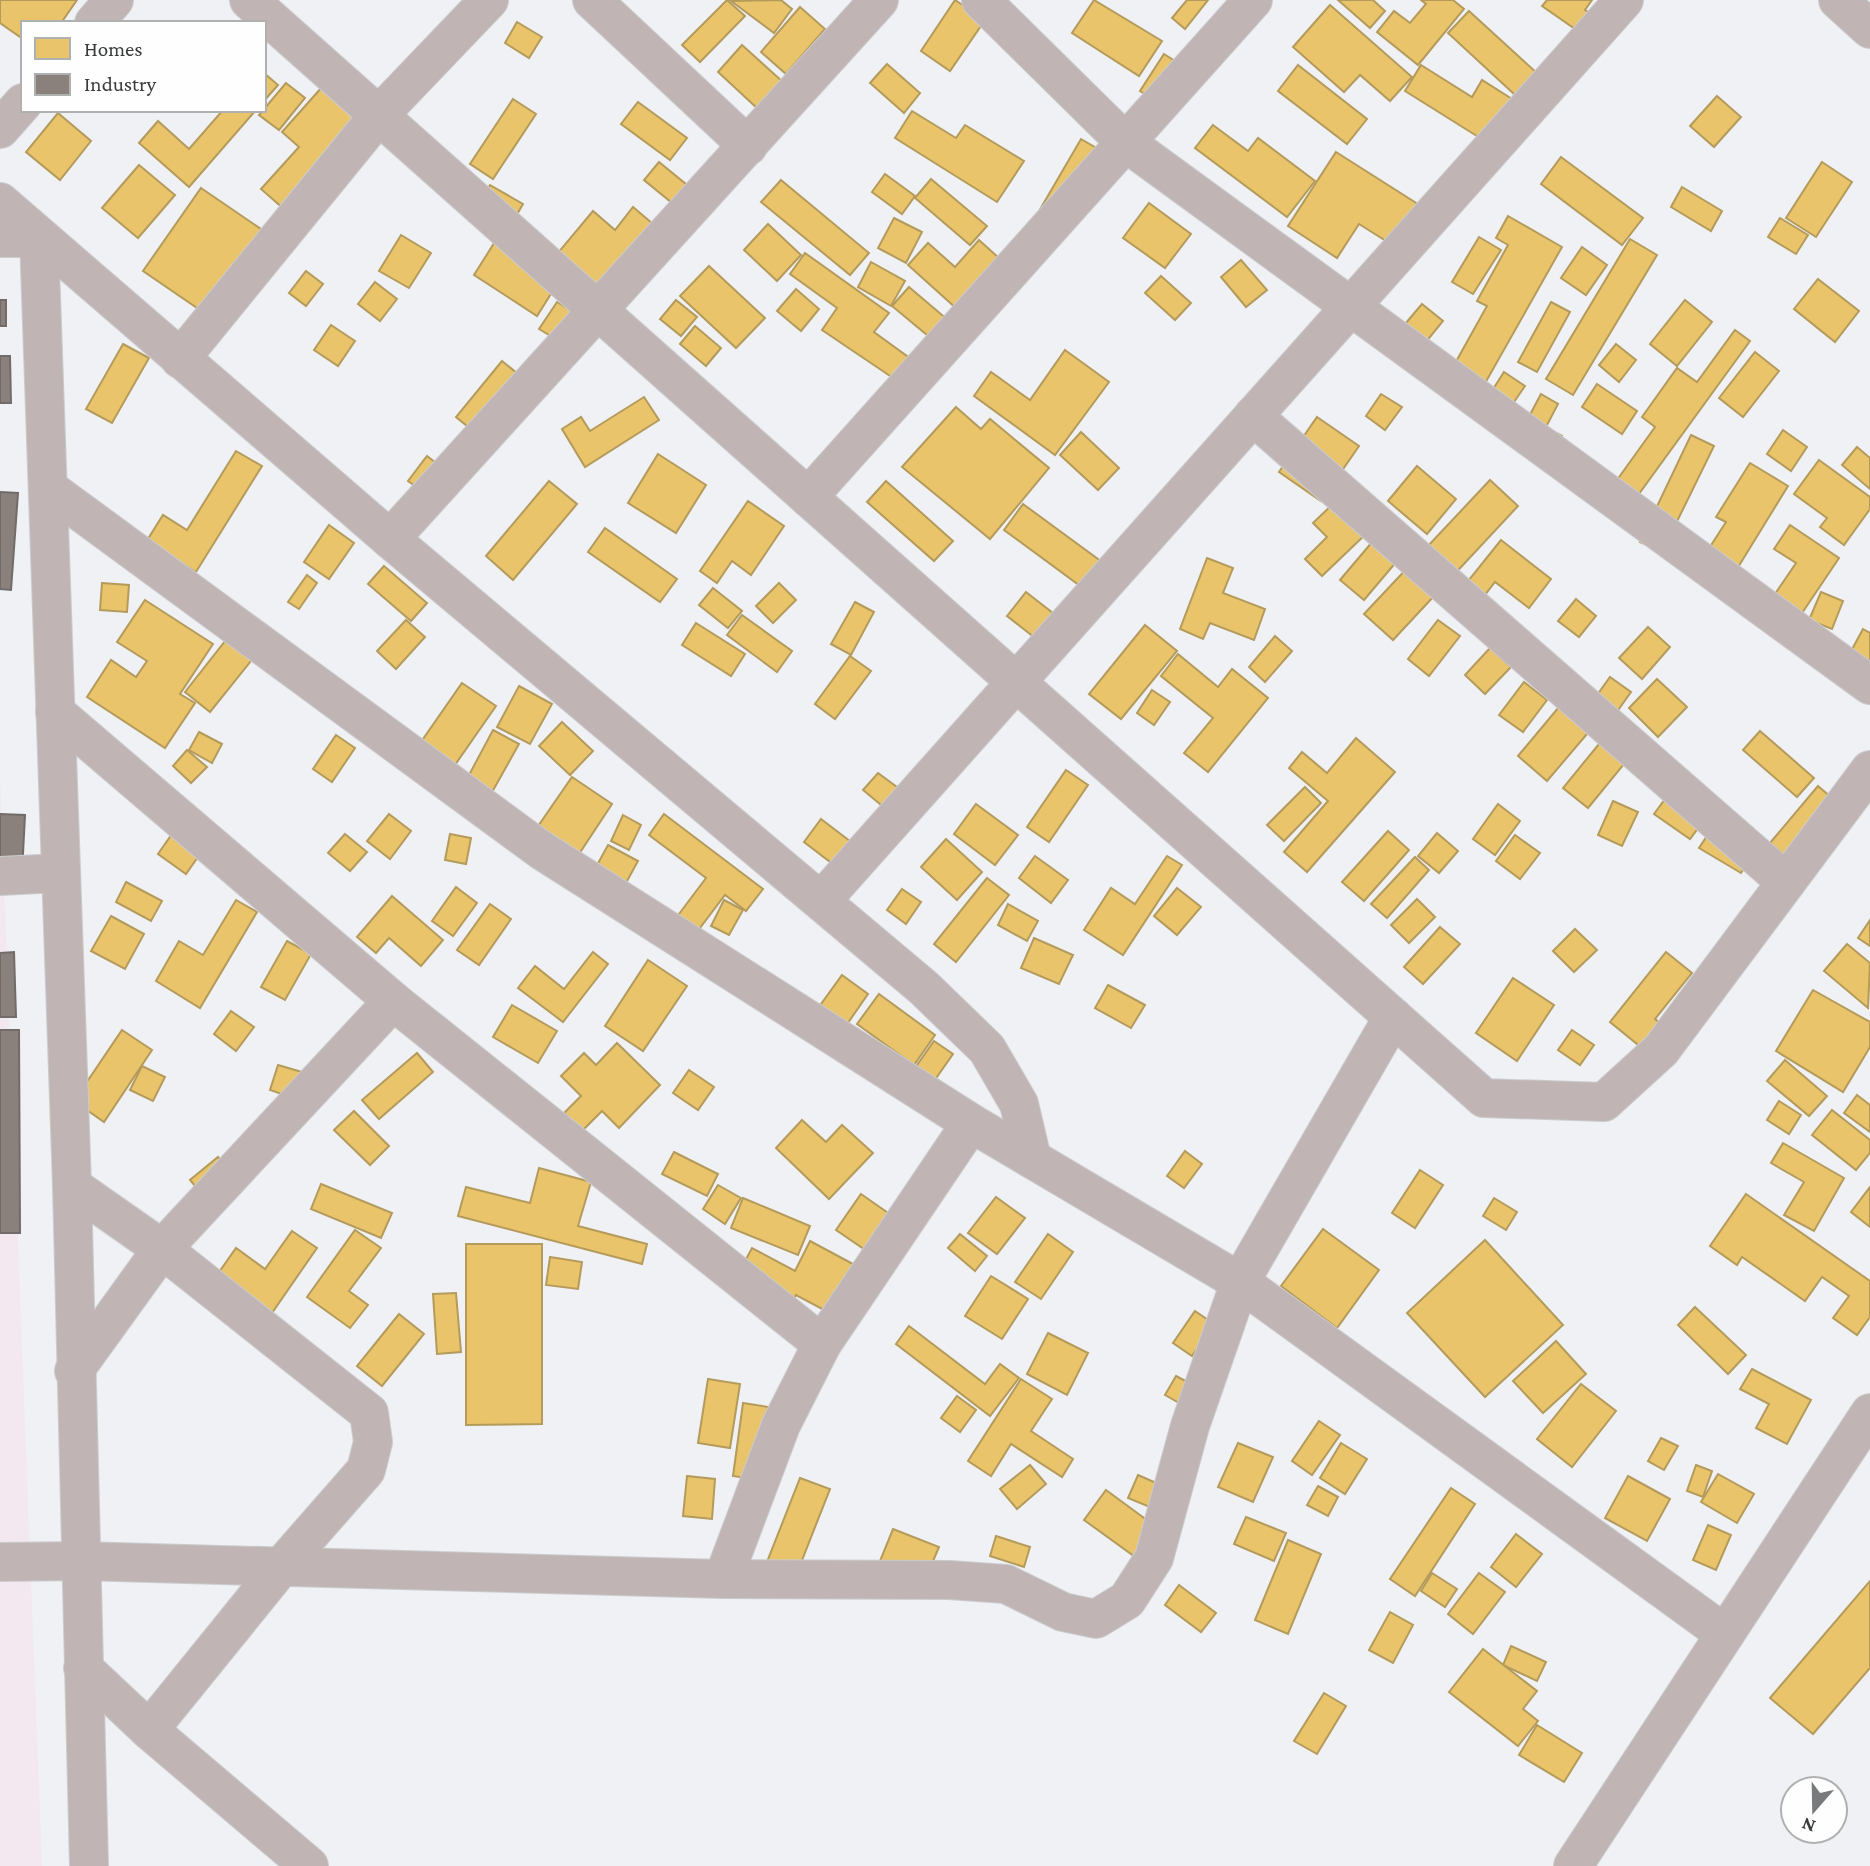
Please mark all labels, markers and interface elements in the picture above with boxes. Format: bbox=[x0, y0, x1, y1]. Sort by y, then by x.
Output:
legend bbox=[21, 21, 266, 112]
text: Homes bbox=[84, 37, 143, 61]
text: Industry bbox=[84, 72, 157, 96]
north arrow bbox=[1779, 1775, 1849, 1845]
text: N bbox=[1799, 1813, 1818, 1838]

